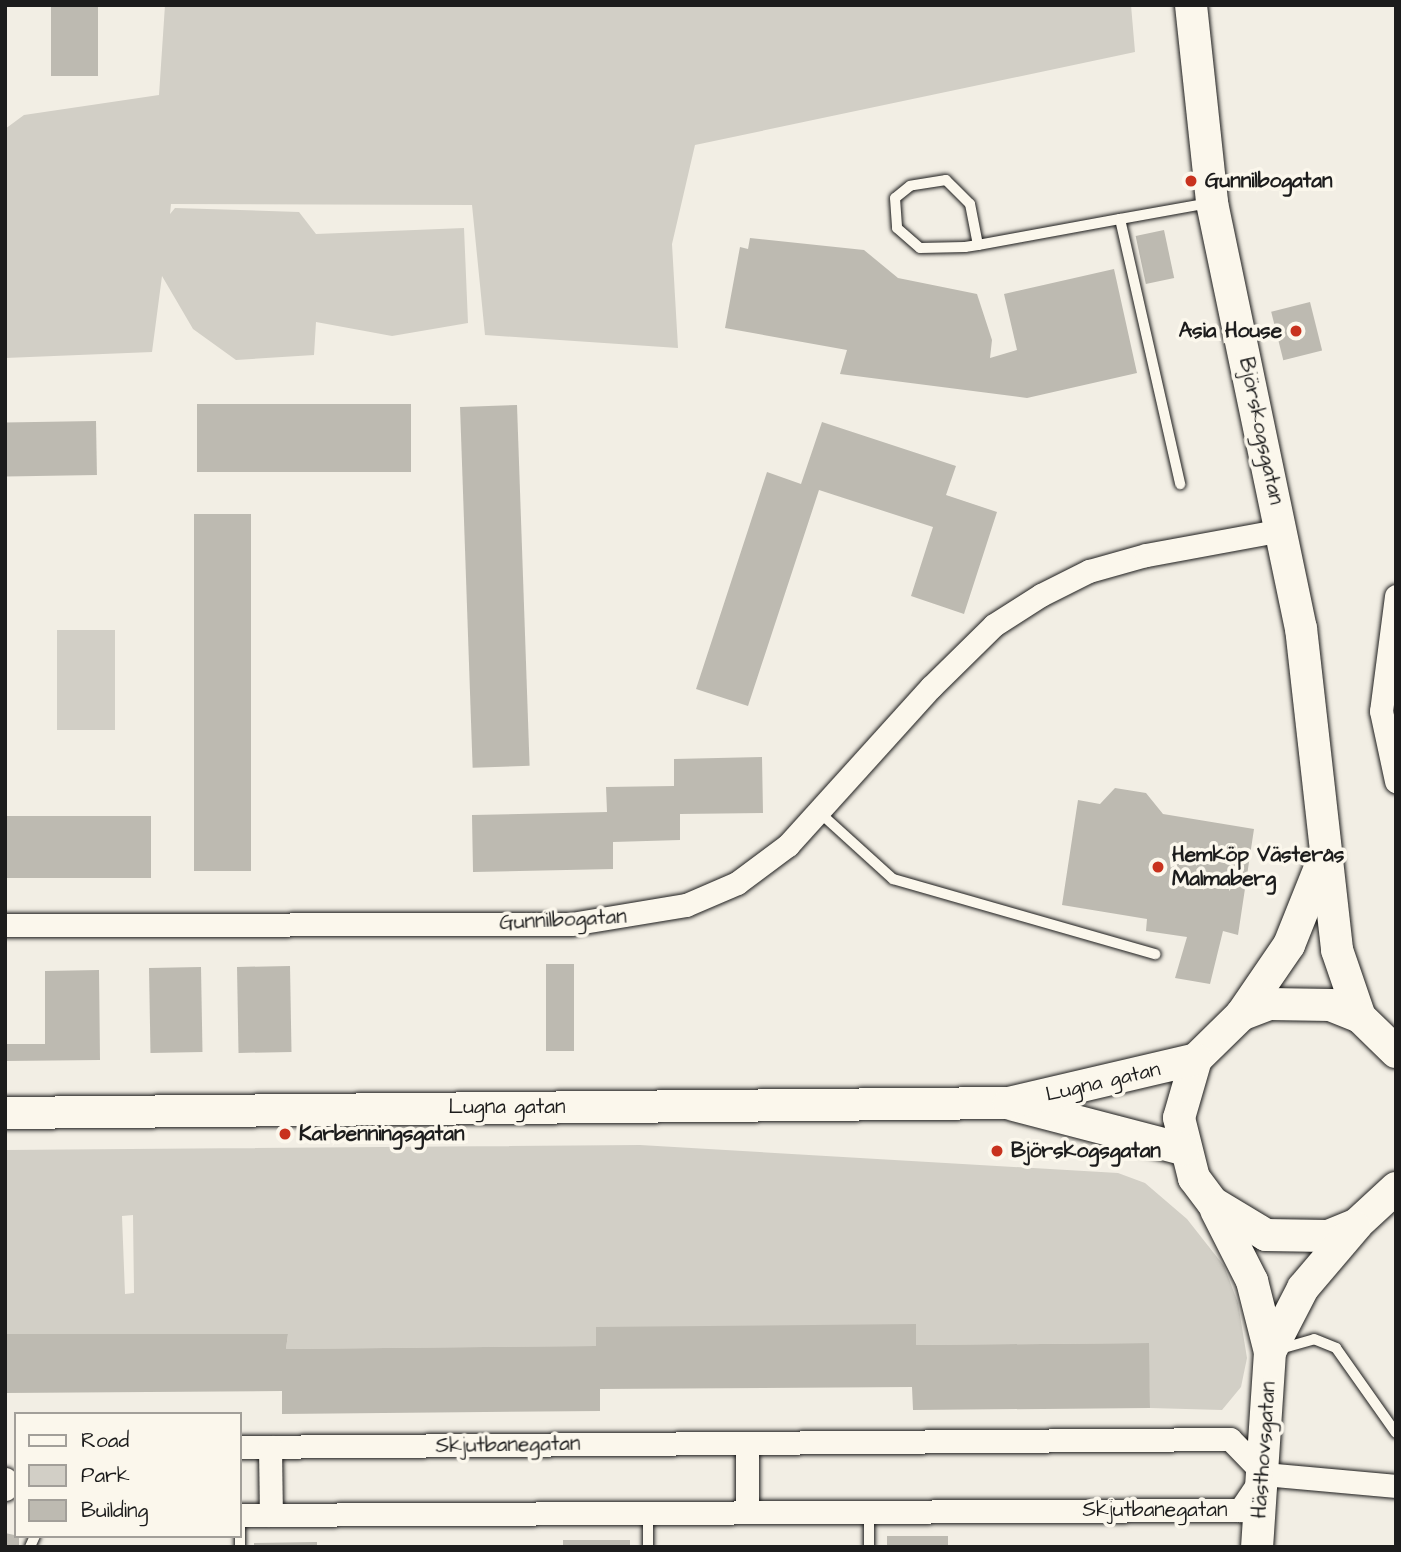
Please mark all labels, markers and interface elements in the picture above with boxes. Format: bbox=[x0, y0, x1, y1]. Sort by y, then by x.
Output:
place label: Gunnilbogatan bbox=[1205, 168, 1332, 194]
marker: Gunnilbogatan bbox=[1183, 173, 1199, 189]
place label: Asia House bbox=[1179, 318, 1282, 344]
marker: Asia House bbox=[1288, 323, 1304, 339]
street label: Björskogsgatan bbox=[1233, 355, 1289, 507]
place label: Hemköp Västerås Malmaberg bbox=[1172, 842, 1344, 892]
marker: Hemköp Västerås Malmaberg bbox=[1150, 859, 1166, 875]
street label: Gunnilbogatan bbox=[499, 904, 627, 936]
street label: Lugna gatan bbox=[1043, 1057, 1163, 1107]
street label: Lugna gatan bbox=[449, 1094, 565, 1120]
place label: Karbenningsgatan bbox=[299, 1121, 464, 1147]
marker: Karbenningsgatan bbox=[277, 1126, 293, 1142]
place label: Björskogsgatan bbox=[1011, 1138, 1161, 1164]
marker: Björskogsgatan bbox=[989, 1143, 1005, 1159]
street label: Hästhovsgatan bbox=[1247, 1381, 1281, 1519]
legend bbox=[14, 1412, 242, 1538]
text: Road bbox=[81, 1426, 129, 1455]
street label: Skjutbanegatan bbox=[435, 1431, 581, 1459]
text: Park bbox=[81, 1461, 130, 1490]
text: Building bbox=[81, 1496, 148, 1525]
street label: Skjutbanegatan bbox=[1083, 1497, 1227, 1523]

